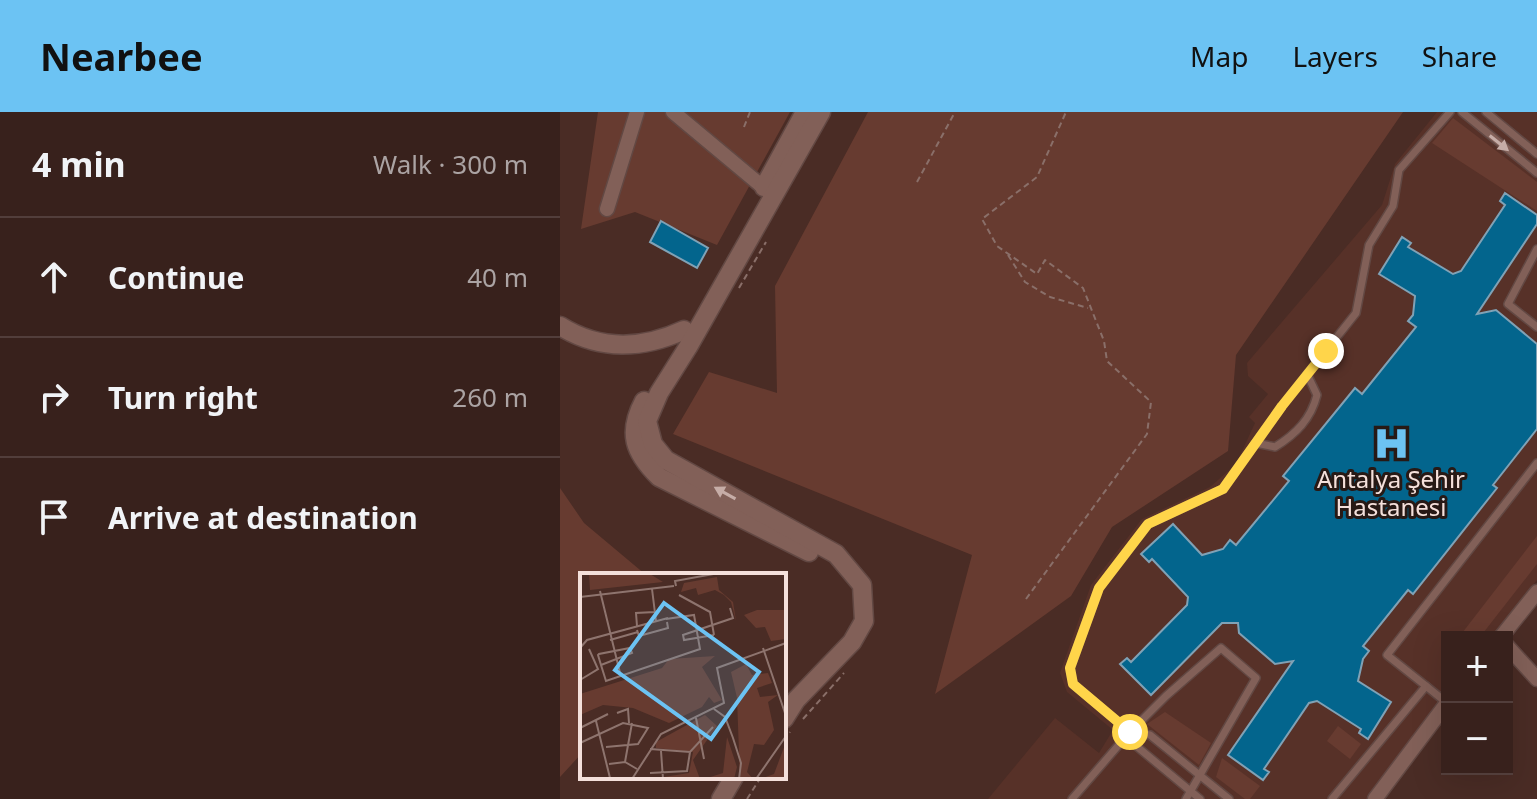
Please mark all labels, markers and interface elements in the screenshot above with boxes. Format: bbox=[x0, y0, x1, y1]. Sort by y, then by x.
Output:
text: Nearbee bbox=[40, 30, 203, 82]
text: Map bbox=[1190, 37, 1248, 75]
text: Layers bbox=[1292, 37, 1378, 75]
text: Share bbox=[1422, 37, 1497, 75]
one-way arrow bbox=[1489, 134, 1509, 151]
text: 4 min bbox=[32, 141, 126, 187]
text: Walk · 300 m bbox=[373, 146, 528, 182]
icon: ahead bbox=[32, 255, 76, 299]
text: Continue bbox=[108, 257, 244, 298]
text: 40 m bbox=[467, 259, 528, 295]
route end bbox=[1308, 333, 1344, 369]
icon: right bbox=[32, 375, 76, 419]
text: Turn right bbox=[108, 377, 258, 418]
text: 260 m bbox=[452, 379, 528, 415]
hospital icon: Antalya Şehir Hastanesi bbox=[1372, 424, 1410, 462]
place label: Antalya Şehir Hastanesi bbox=[1317, 462, 1465, 523]
one-way arrow bbox=[714, 486, 736, 500]
icon: arrive bbox=[32, 495, 76, 539]
text: Arrive at destination bbox=[108, 497, 418, 538]
inset map bbox=[580, 573, 786, 779]
map controls bbox=[1441, 631, 1513, 775]
button: + bbox=[1441, 631, 1513, 703]
button: − bbox=[1441, 703, 1513, 775]
route start bbox=[1112, 714, 1148, 750]

